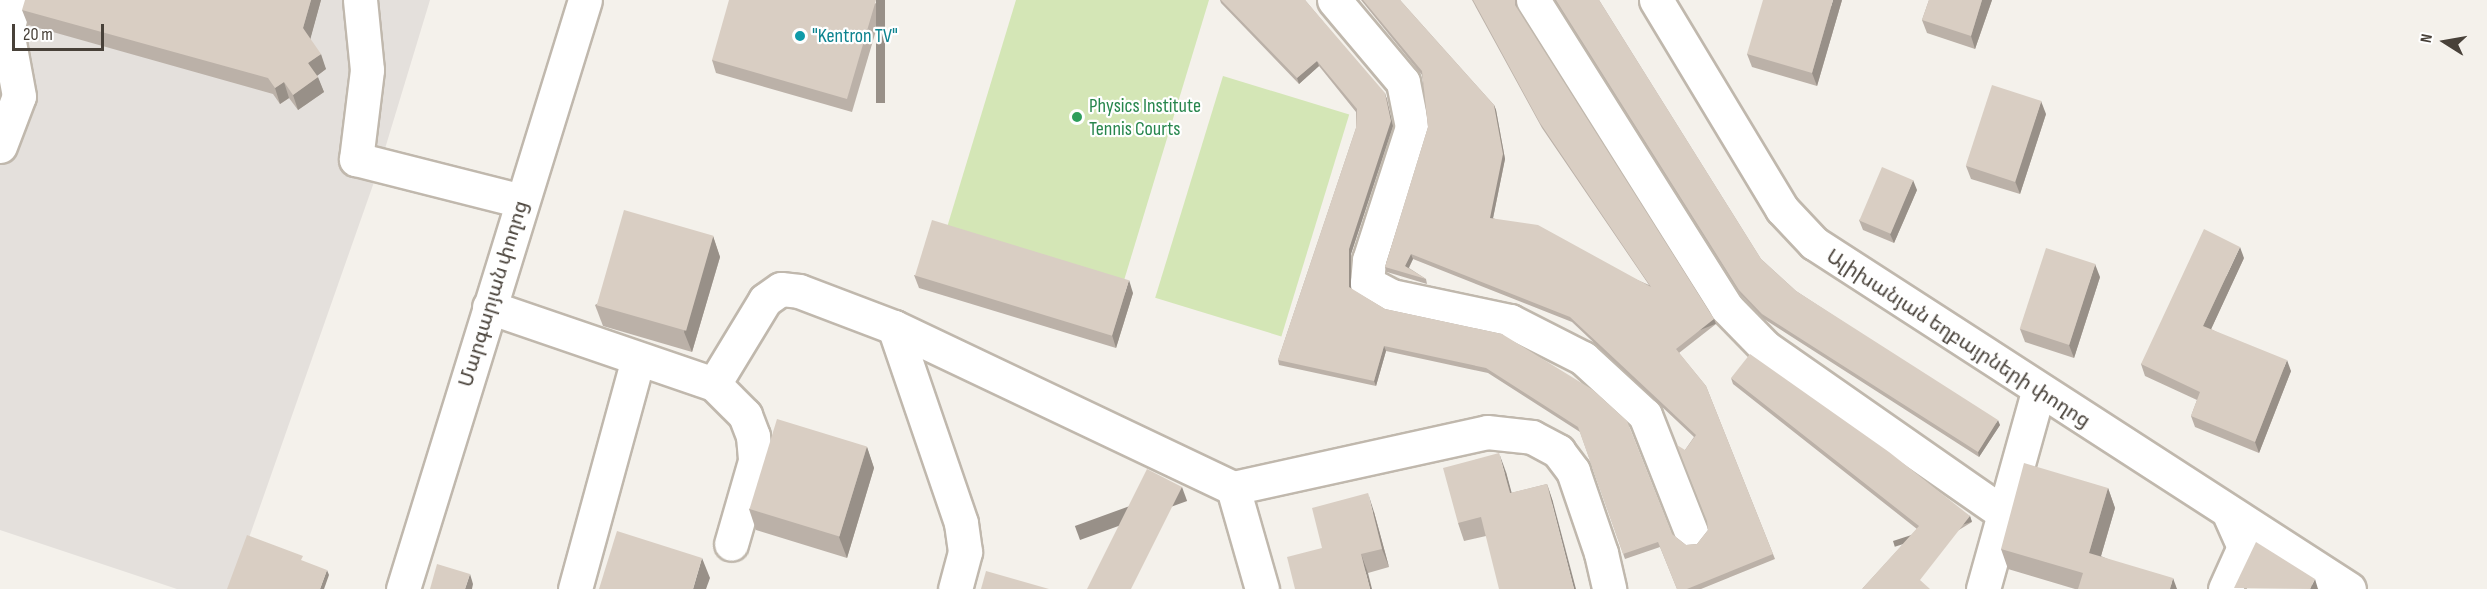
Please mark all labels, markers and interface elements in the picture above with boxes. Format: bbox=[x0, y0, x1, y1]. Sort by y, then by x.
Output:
scale bar bbox=[15, 12, 106, 50]
north arrow bbox=[2415, 12, 2475, 72]
text: 20 m bbox=[23, 24, 53, 45]
place label: "Kentron TV" bbox=[812, 24, 898, 48]
marker: "Kentron TV" bbox=[793, 29, 807, 43]
text: N bbox=[2417, 32, 2437, 44]
place label: Physics Institute Tennis Courts bbox=[1089, 94, 1201, 141]
marker: Physics Institute Tennis Courts bbox=[1070, 110, 1084, 124]
street label: Մարգարյան փողոց bbox=[454, 198, 534, 390]
street label: Ալիխանյան եղբայրների փողոց bbox=[1821, 245, 2095, 433]

